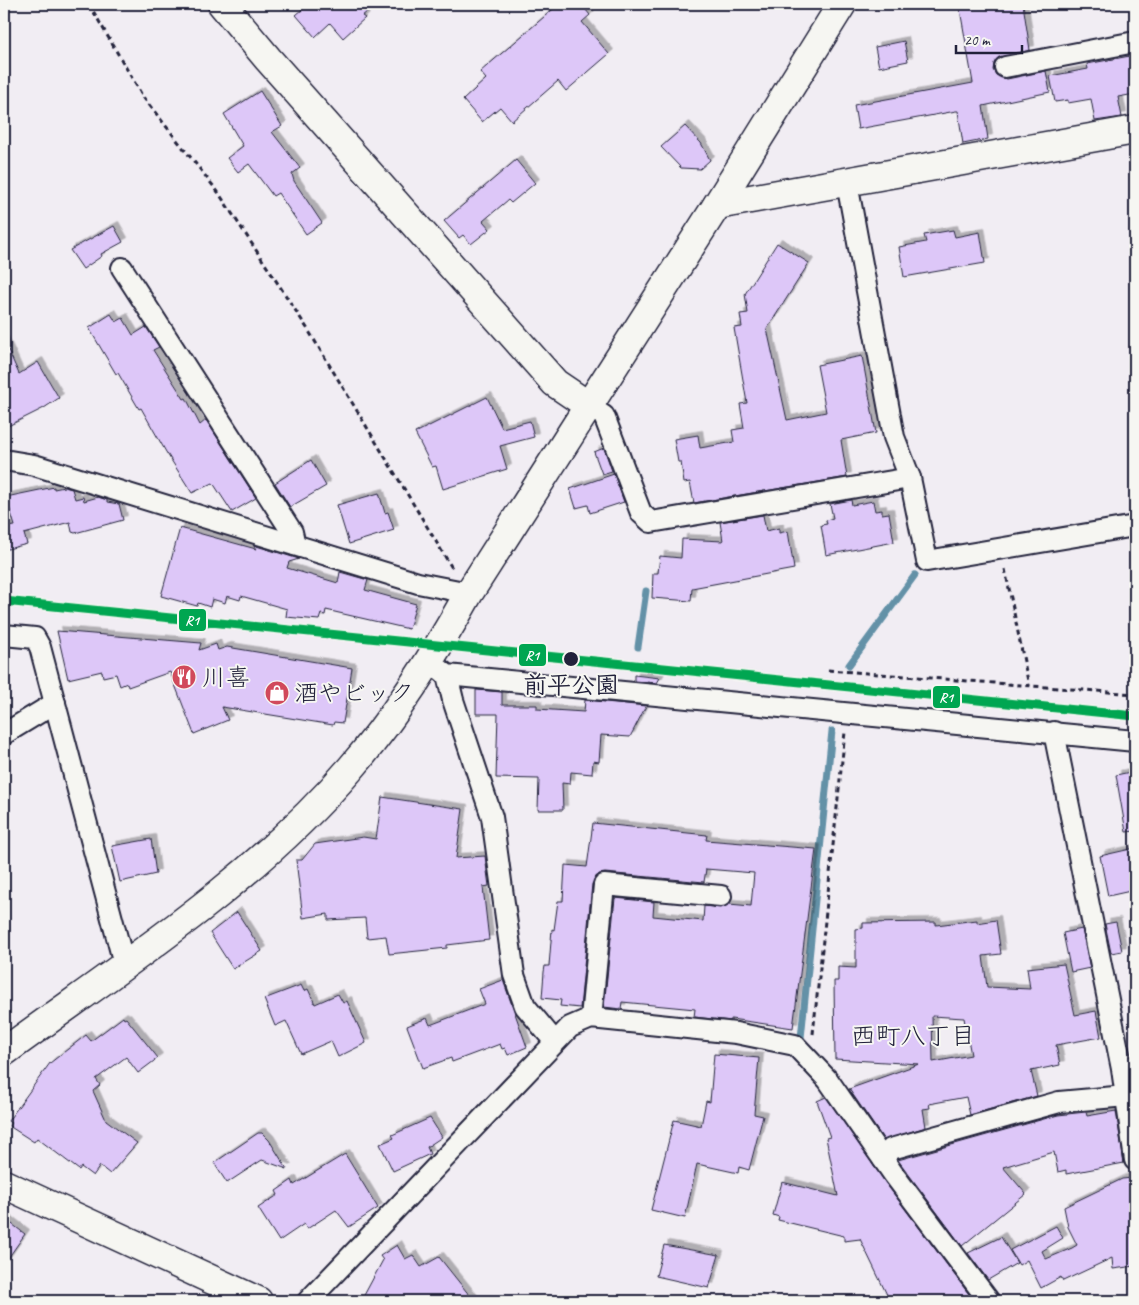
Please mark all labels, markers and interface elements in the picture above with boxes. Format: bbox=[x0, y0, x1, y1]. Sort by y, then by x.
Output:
scale bar bbox=[956, 22, 1023, 54]
text: 20 m bbox=[964, 31, 991, 50]
line badge: R1 bbox=[178, 608, 207, 632]
text: R1 bbox=[185, 612, 201, 629]
line badge: R1 bbox=[518, 643, 547, 667]
text: R1 bbox=[525, 647, 541, 664]
marker: 前平公園 bbox=[562, 650, 580, 668]
place label: 川喜 bbox=[202, 662, 250, 692]
restaurant icon: 川喜 bbox=[171, 664, 197, 690]
place label: 前平公園 bbox=[523, 670, 619, 700]
place label: 酒やビック bbox=[294, 678, 414, 708]
shop icon: 酒やビック bbox=[264, 680, 290, 706]
line badge: R1 bbox=[932, 685, 961, 709]
text: R1 bbox=[939, 689, 955, 706]
district label: 西町八丁目 bbox=[850, 1020, 976, 1052]

